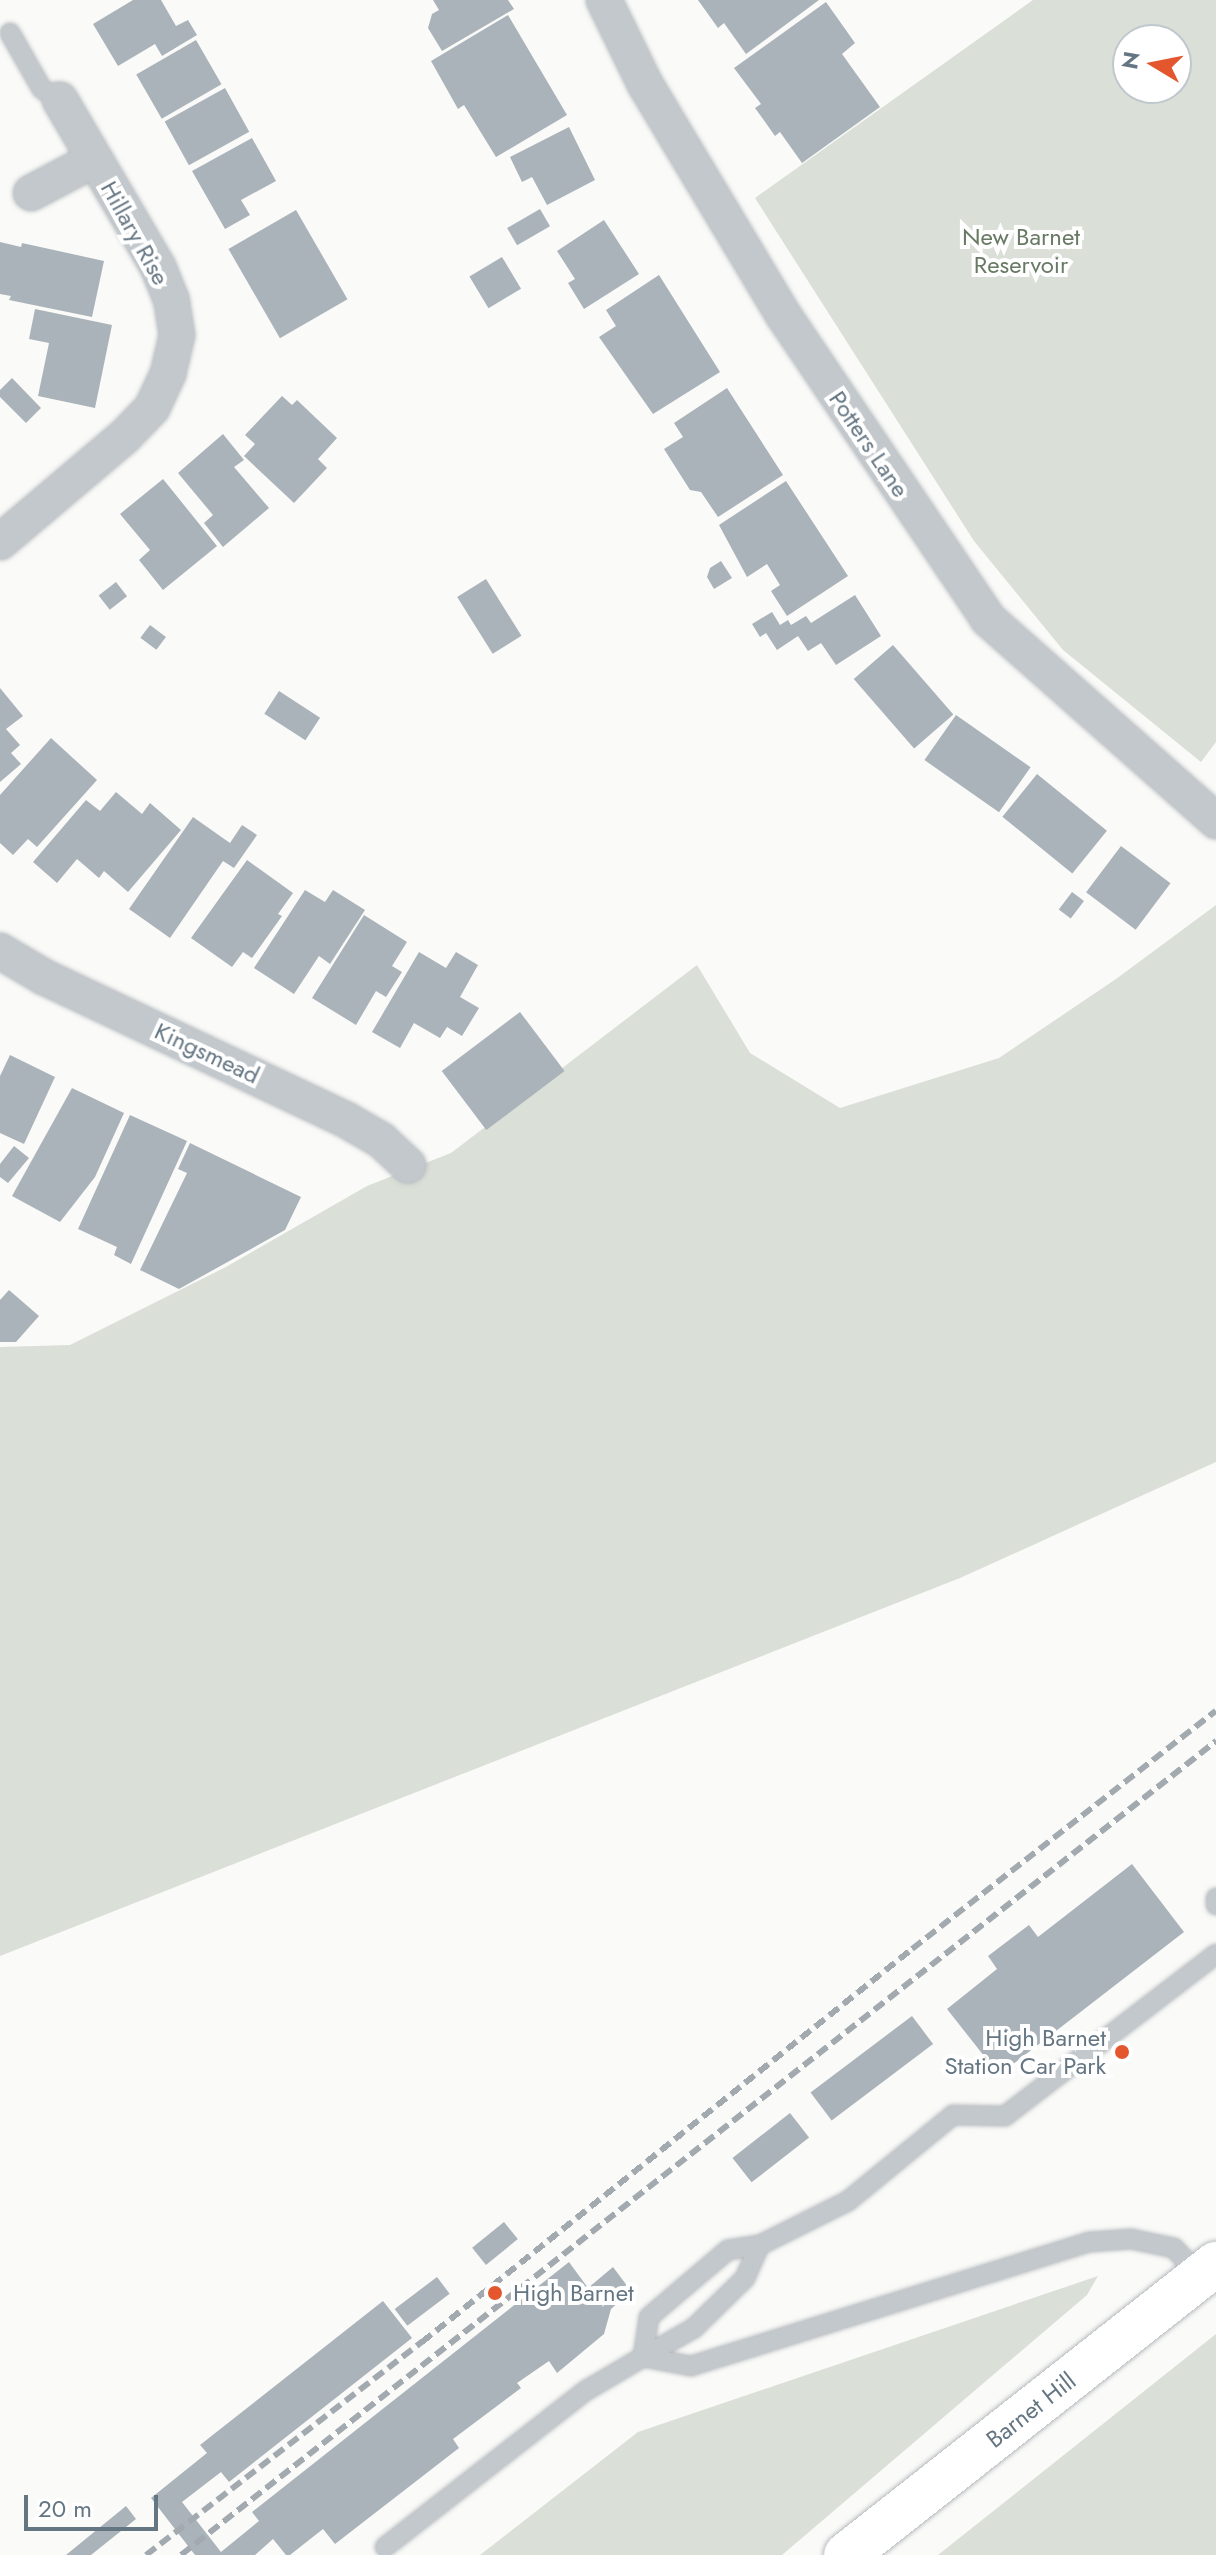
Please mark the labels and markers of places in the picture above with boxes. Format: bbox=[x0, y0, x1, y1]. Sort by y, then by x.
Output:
place label: High Barnet Station Car Park bbox=[944, 2024, 1106, 2080]
marker: High Barnet Station Car Park bbox=[1113, 2043, 1131, 2061]
place label: High Barnet bbox=[513, 2279, 634, 2307]
marker: High Barnet bbox=[484, 2282, 506, 2304]

